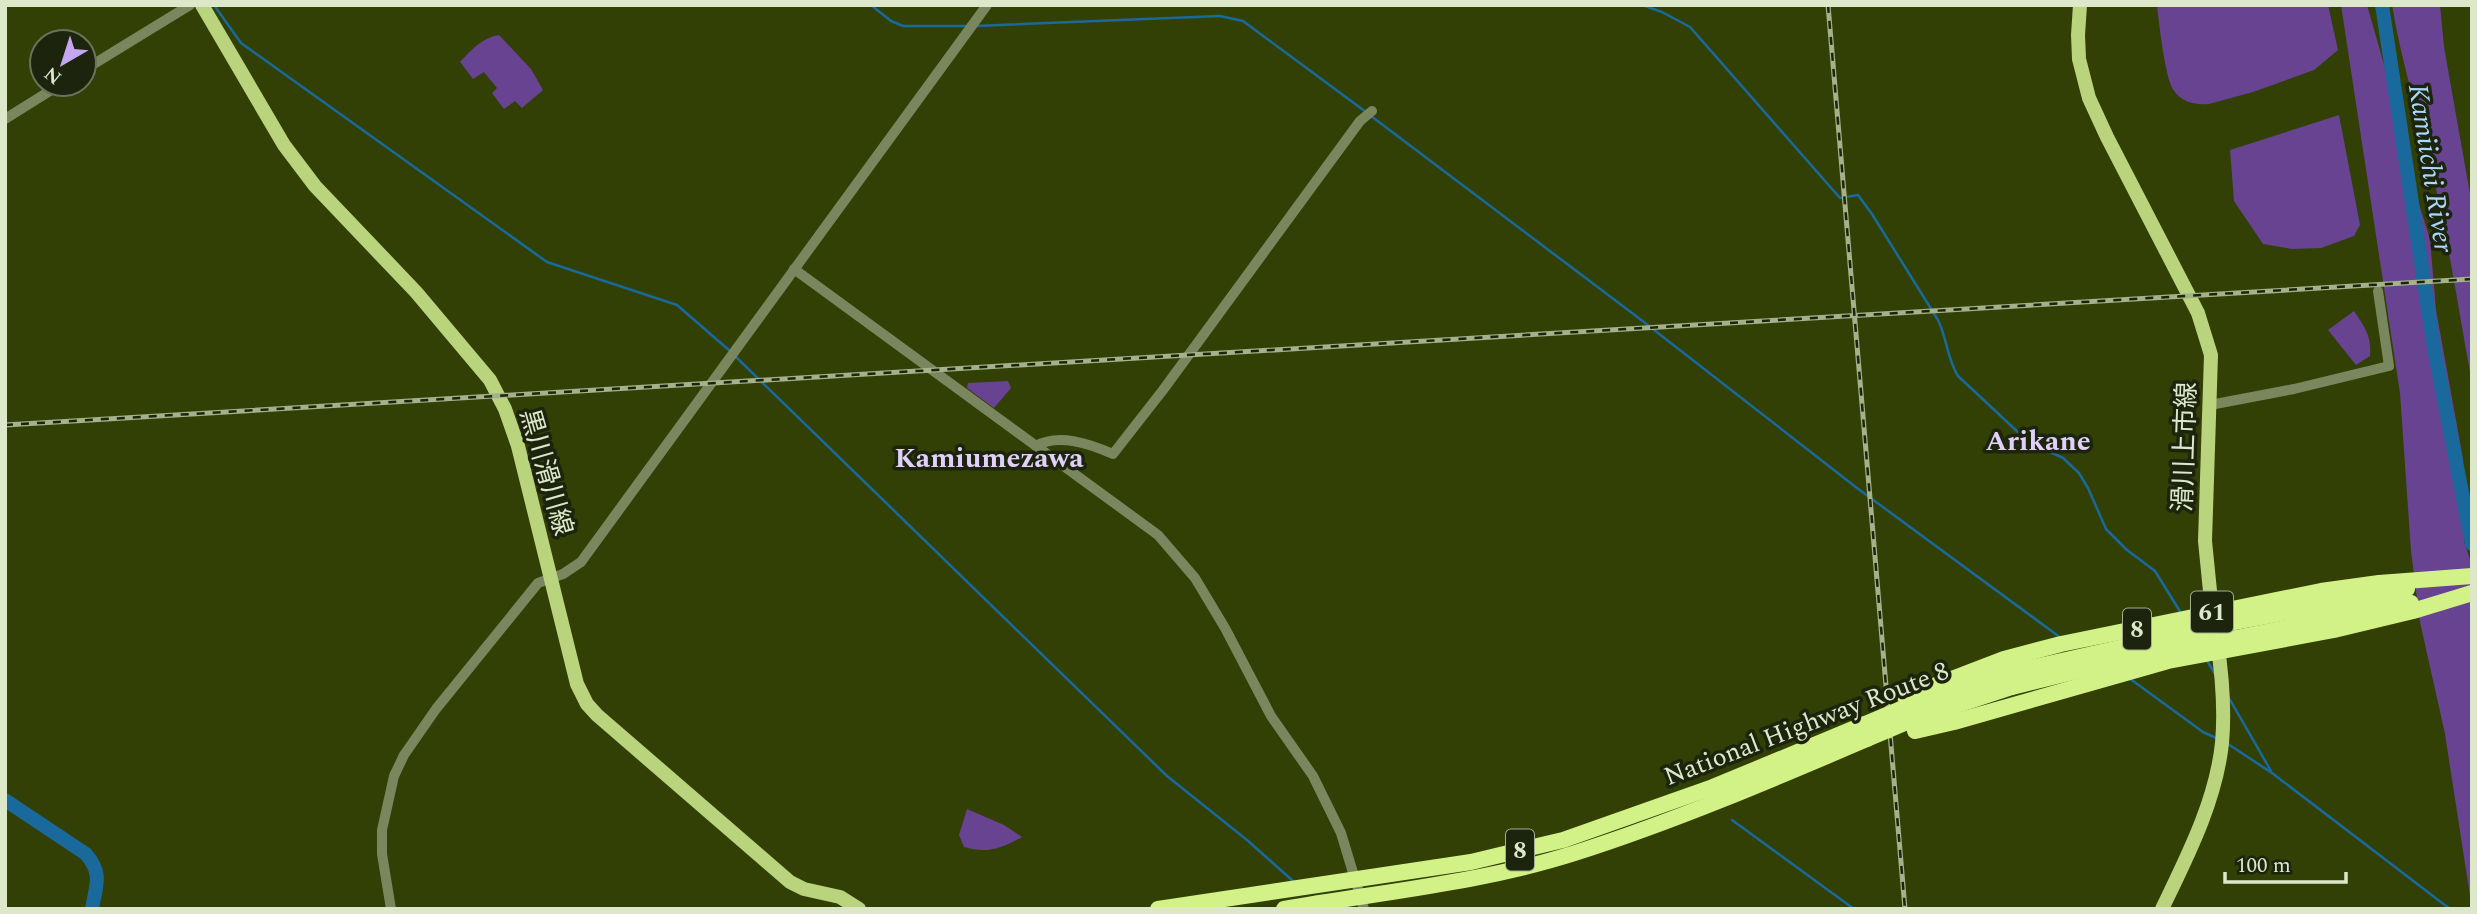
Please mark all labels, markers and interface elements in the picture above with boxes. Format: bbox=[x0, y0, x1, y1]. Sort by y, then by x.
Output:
north arrow bbox=[28, 28, 98, 98]
text: N bbox=[38, 59, 68, 91]
water label: Kamiichi River bbox=[2396, 81, 2465, 256]
street label: 滑川上市線 bbox=[2163, 381, 2207, 513]
street label: 黒川滑川線 bbox=[509, 404, 583, 540]
district label: Arikane bbox=[1985, 420, 2091, 463]
district label: Kamiumezawa bbox=[894, 437, 1084, 480]
road number: 61 bbox=[2191, 592, 2233, 632]
road number: 8 bbox=[2123, 608, 2151, 650]
street label: National Highway Route 8 bbox=[1658, 651, 1955, 797]
road number: 8 bbox=[1506, 830, 1534, 870]
scale bar bbox=[2225, 841, 2346, 885]
text: 100 m bbox=[2236, 850, 2291, 882]

